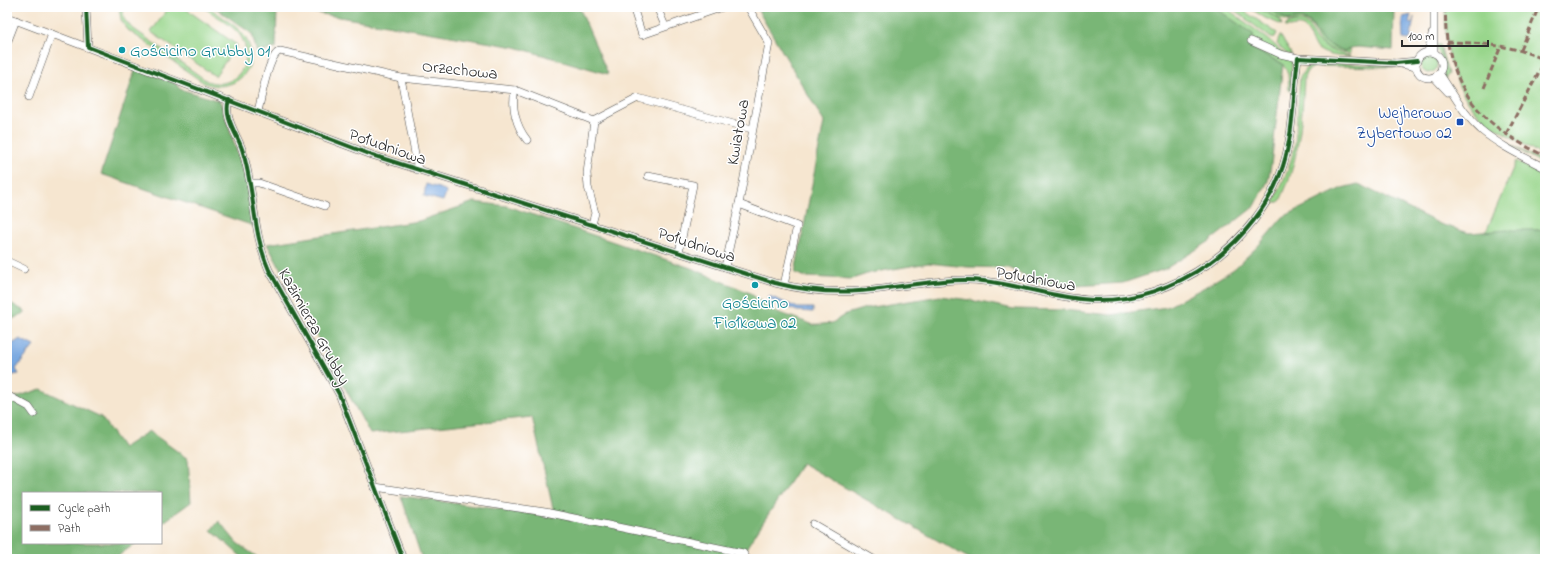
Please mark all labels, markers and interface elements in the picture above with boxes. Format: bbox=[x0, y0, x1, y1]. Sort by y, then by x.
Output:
scale bar bbox=[1402, 22, 1488, 48]
text: 100 m bbox=[1408, 28, 1435, 46]
place label: Gościcino Grubby 01 bbox=[130, 39, 271, 65]
marker: Gościcino Grubby 01 bbox=[117, 45, 127, 55]
street label: Orzechowa bbox=[421, 54, 499, 87]
street label: Kwiatowa bbox=[720, 97, 757, 167]
place label: Wejherowo Zybertowo 02 bbox=[1357, 101, 1452, 147]
marker: Wejherowo Zybertowo 02 bbox=[1455, 117, 1465, 127]
street label: Południowa bbox=[345, 122, 430, 172]
street label: Południowa bbox=[654, 221, 739, 270]
street label: Południowa bbox=[994, 260, 1078, 299]
street label: Kazimierza Grubby bbox=[270, 264, 356, 390]
marker: Gościcino Fiołkowa 02 bbox=[750, 280, 760, 290]
place label: Gościcino Fiołkowa 02 bbox=[713, 291, 796, 336]
legend bbox=[22, 492, 162, 544]
text: Cycle path bbox=[58, 500, 110, 519]
text: Path bbox=[58, 520, 81, 538]

